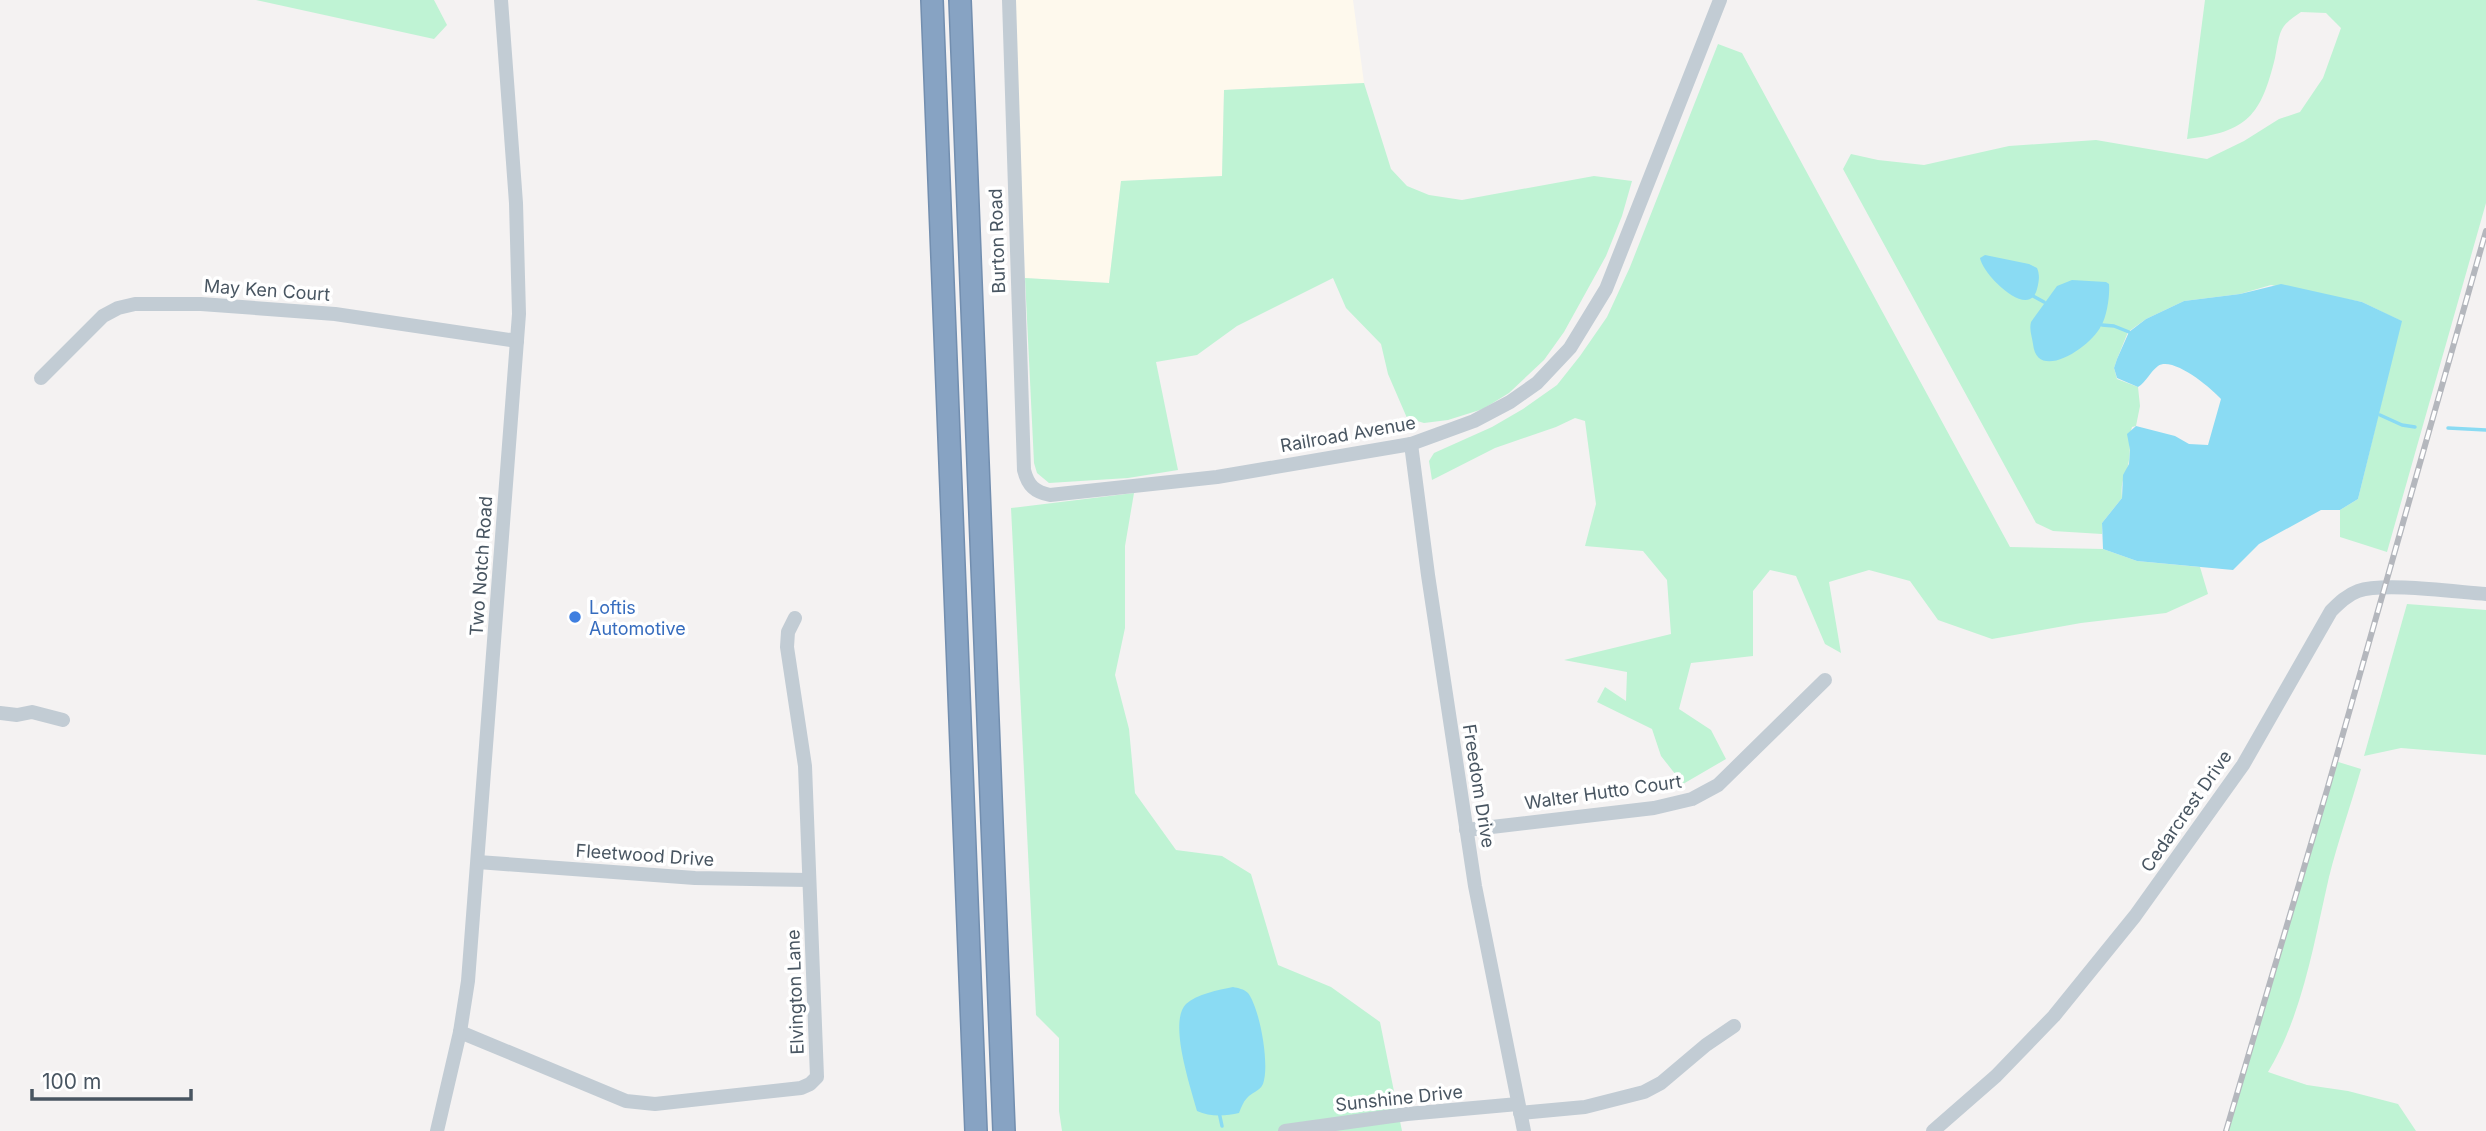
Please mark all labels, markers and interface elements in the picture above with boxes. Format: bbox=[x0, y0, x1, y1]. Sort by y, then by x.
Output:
street label: Burton Road bbox=[985, 188, 1009, 294]
street label: May Ken Court bbox=[203, 275, 331, 305]
street label: Railroad Avenue bbox=[1279, 412, 1417, 456]
street label: Two Notch Road bbox=[466, 495, 496, 637]
place label: Loftis Automotive bbox=[589, 597, 686, 639]
marker: Loftis Automotive bbox=[567, 609, 583, 625]
street label: Freedom Drive bbox=[1459, 723, 1499, 849]
street label: Cedarcrest Drive bbox=[2136, 746, 2236, 876]
street label: Walter Hutto Court bbox=[1523, 771, 1683, 813]
street label: Fleetwood Drive bbox=[575, 840, 715, 870]
street label: Elvington Lane bbox=[782, 929, 808, 1055]
scale bar bbox=[32, 1058, 191, 1102]
text: 100 m bbox=[42, 1069, 101, 1094]
street label: Sunshine Drive bbox=[1334, 1081, 1464, 1115]

